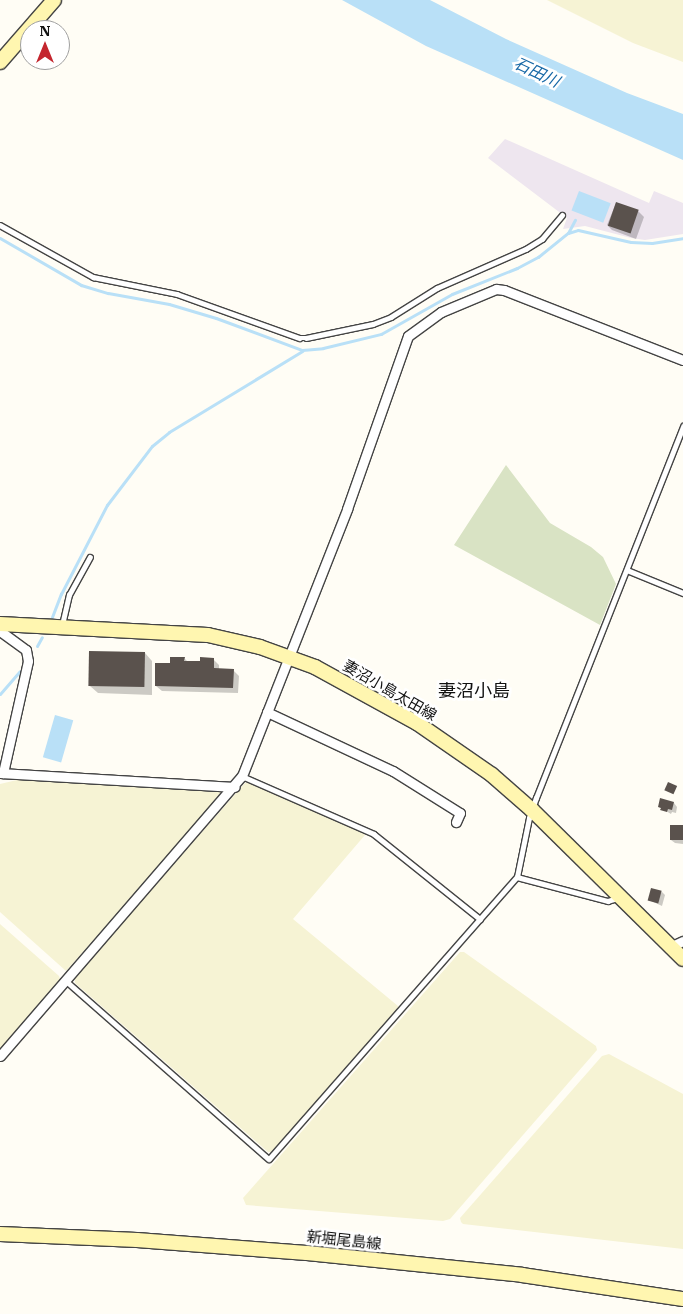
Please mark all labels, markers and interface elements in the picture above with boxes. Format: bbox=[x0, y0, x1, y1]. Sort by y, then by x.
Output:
north arrow bbox=[20, 20, 70, 70]
text: N bbox=[39, 22, 51, 40]
water label: 石田川 bbox=[511, 53, 563, 91]
street label: 妻沼小島太田線 bbox=[340, 656, 440, 724]
district label: 妻沼小島 bbox=[438, 680, 510, 702]
street label: 新堀尾島線 bbox=[306, 1227, 382, 1253]

